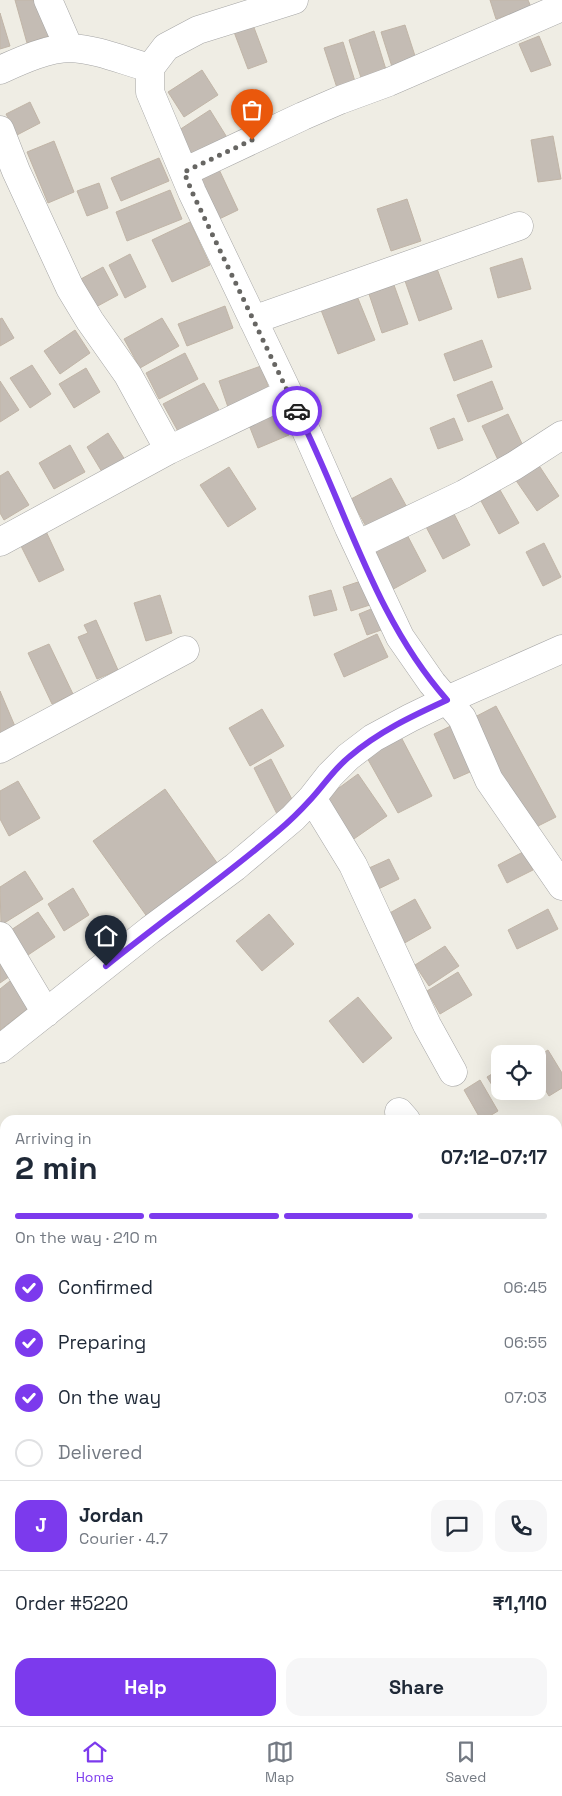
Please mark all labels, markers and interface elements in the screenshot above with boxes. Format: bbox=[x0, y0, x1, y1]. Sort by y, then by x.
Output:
pin bbox=[231, 89, 273, 140]
icon: bag bbox=[238, 96, 266, 124]
courier bbox=[272, 386, 322, 436]
icon: car bbox=[283, 397, 311, 425]
pin bbox=[85, 915, 127, 966]
icon: home bbox=[92, 922, 120, 950]
map controls bbox=[491, 1045, 546, 1100]
button: locate bbox=[491, 1045, 546, 1100]
text: Arriving in bbox=[15, 1128, 92, 1149]
text: 07:12–07:17 bbox=[441, 1145, 547, 1170]
text: 2 min bbox=[15, 1148, 98, 1188]
text: On the way · 210 m bbox=[15, 1227, 158, 1248]
icon: check bbox=[15, 1274, 43, 1302]
text: Confirmed bbox=[58, 1275, 153, 1300]
text: 06:45 bbox=[503, 1277, 547, 1298]
icon: check bbox=[15, 1329, 43, 1357]
text: Preparing bbox=[58, 1330, 146, 1355]
text: 06:55 bbox=[504, 1332, 547, 1353]
icon: check bbox=[15, 1384, 43, 1412]
text: On the way bbox=[58, 1385, 161, 1410]
text: 07:03 bbox=[504, 1387, 547, 1408]
text: Delivered bbox=[58, 1440, 143, 1465]
button: chat bbox=[431, 1500, 483, 1552]
button: phone bbox=[495, 1500, 547, 1552]
text: Jordan bbox=[79, 1503, 144, 1528]
text: J bbox=[35, 1513, 47, 1538]
text: Courier · 4.7 bbox=[79, 1528, 168, 1549]
text: Order #5220 bbox=[15, 1591, 128, 1616]
text: ₹1,110 bbox=[493, 1591, 547, 1616]
button: Help bbox=[15, 1658, 276, 1716]
button: Share bbox=[286, 1658, 547, 1716]
tab: Home bbox=[76, 1738, 114, 1786]
tab: Map bbox=[265, 1738, 294, 1786]
tab: Saved bbox=[446, 1738, 486, 1786]

